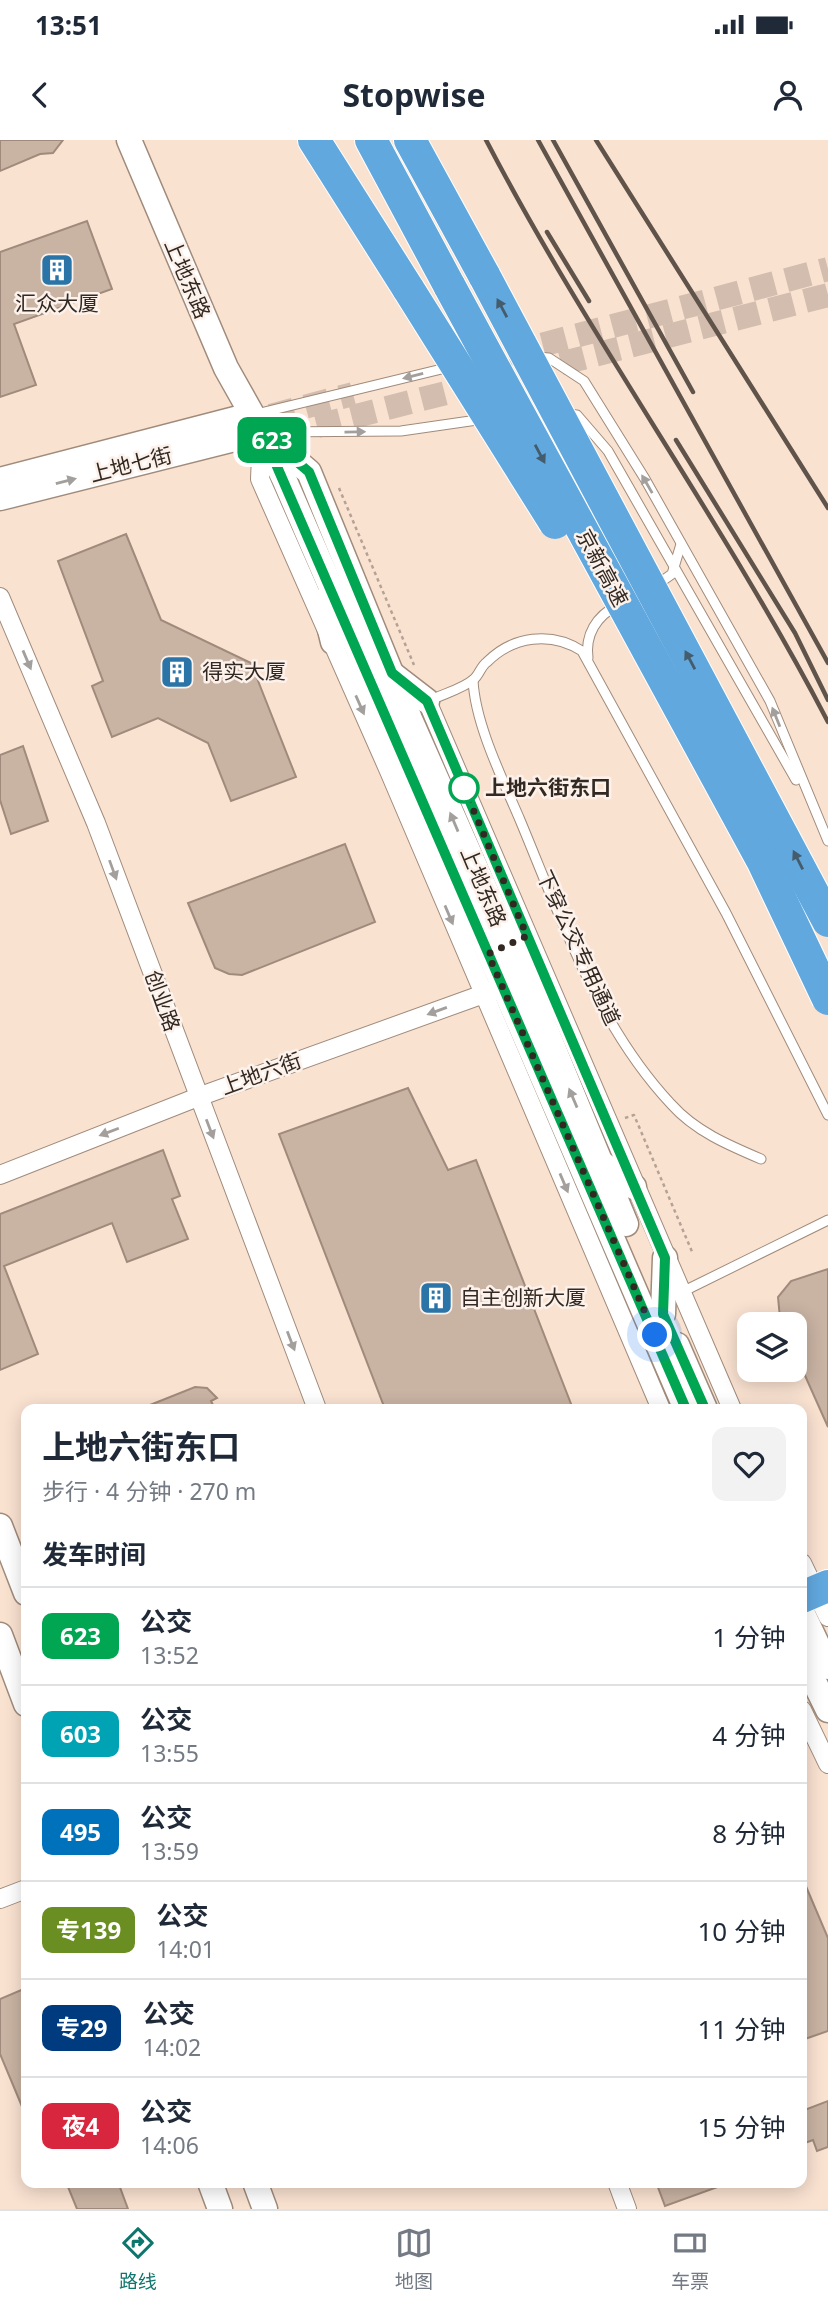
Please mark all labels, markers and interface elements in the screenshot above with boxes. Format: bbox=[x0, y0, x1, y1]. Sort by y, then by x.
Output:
text: 13:51 bbox=[35, 7, 102, 43]
text: Stopwise bbox=[342, 73, 486, 116]
icon: back bbox=[21, 76, 59, 114]
icon: person bbox=[769, 76, 807, 114]
street label: 上地东路 bbox=[159, 234, 217, 323]
building icon: 汇众大厦 bbox=[38, 251, 76, 289]
place label: 汇众大厦 bbox=[15, 289, 99, 317]
one-way arrow bbox=[496, 298, 508, 318]
one-way arrow bbox=[402, 371, 424, 382]
line badge: 623 bbox=[232, 417, 312, 463]
text: 623 bbox=[251, 423, 293, 456]
one-way arrow bbox=[344, 426, 366, 438]
street label: 上地七街 bbox=[87, 440, 175, 488]
one-way arrow bbox=[534, 445, 546, 465]
one-way arrow bbox=[55, 475, 77, 486]
one-way arrow bbox=[641, 475, 654, 494]
street label: 京新高速 bbox=[571, 524, 635, 611]
one-way arrow bbox=[21, 649, 32, 670]
one-way arrow bbox=[684, 650, 696, 670]
building icon: 得实大厦 bbox=[158, 653, 196, 691]
place label: 得实大厦 bbox=[202, 657, 286, 685]
one-way arrow bbox=[354, 695, 366, 715]
one-way arrow bbox=[770, 707, 782, 727]
marker: 上地六街东口 bbox=[449, 773, 479, 803]
place label: 上地六街东口 bbox=[485, 773, 611, 801]
one-way arrow bbox=[449, 811, 460, 832]
street label: 上地东路 bbox=[455, 842, 513, 931]
one-way arrow bbox=[792, 850, 803, 870]
one-way arrow bbox=[108, 859, 119, 880]
street label: 下穿公交专用通道 bbox=[531, 866, 627, 1030]
one-way arrow bbox=[443, 904, 454, 925]
street label: 创业路 bbox=[139, 966, 187, 1035]
one-way arrow bbox=[427, 1006, 448, 1017]
street label: 上地六街 bbox=[216, 1046, 305, 1101]
one-way arrow bbox=[567, 1088, 579, 1108]
one-way arrow bbox=[205, 1118, 216, 1139]
one-way arrow bbox=[99, 1127, 120, 1138]
one-way arrow bbox=[558, 1173, 569, 1194]
building icon: 自主创新大厦 bbox=[417, 1279, 455, 1317]
place label: 自主创新大厦 bbox=[460, 1283, 586, 1311]
map controls bbox=[737, 1312, 807, 1382]
button: layers bbox=[737, 1312, 807, 1382]
your location bbox=[637, 1317, 672, 1352]
one-way arrow bbox=[286, 1331, 297, 1352]
text: 上地六街东口 bbox=[42, 1424, 240, 1469]
button: heart bbox=[712, 1427, 786, 1501]
text: 步行 · 4 分钟 · 270 m bbox=[42, 1475, 256, 1507]
text: 发车时间 bbox=[42, 1536, 146, 1572]
text: 公交 bbox=[140, 1603, 192, 1639]
text: 623 bbox=[60, 1619, 101, 1652]
text: 1 分钟 bbox=[712, 1619, 786, 1655]
text: 13:52 bbox=[140, 1639, 199, 1671]
text: 公交 bbox=[140, 1701, 192, 1737]
text: 603 bbox=[60, 1717, 101, 1750]
text: 4 分钟 bbox=[712, 1717, 786, 1753]
text: 13:55 bbox=[140, 1737, 199, 1769]
text: 公交 bbox=[140, 1799, 192, 1835]
text: 495 bbox=[60, 1815, 101, 1848]
text: 8 分钟 bbox=[712, 1815, 786, 1851]
text: 13:59 bbox=[140, 1835, 199, 1867]
text: 公交 bbox=[156, 1897, 208, 1933]
text: 专139 bbox=[56, 1913, 121, 1946]
text: 10 分钟 bbox=[697, 1913, 786, 1949]
text: 14:01 bbox=[156, 1933, 215, 1965]
text: 公交 bbox=[142, 1995, 194, 2031]
text: 专29 bbox=[56, 2011, 107, 2044]
text: 11 分钟 bbox=[697, 2011, 786, 2047]
text: 14:02 bbox=[142, 2031, 201, 2063]
text: 公交 bbox=[140, 2093, 192, 2129]
text: 夜4 bbox=[62, 2109, 99, 2142]
text: 15 分钟 bbox=[697, 2109, 786, 2145]
text: 14:06 bbox=[140, 2129, 199, 2161]
tab: 路线 bbox=[119, 2224, 157, 2294]
tab: 地图 bbox=[395, 2224, 433, 2294]
tab: 车票 bbox=[671, 2224, 709, 2294]

